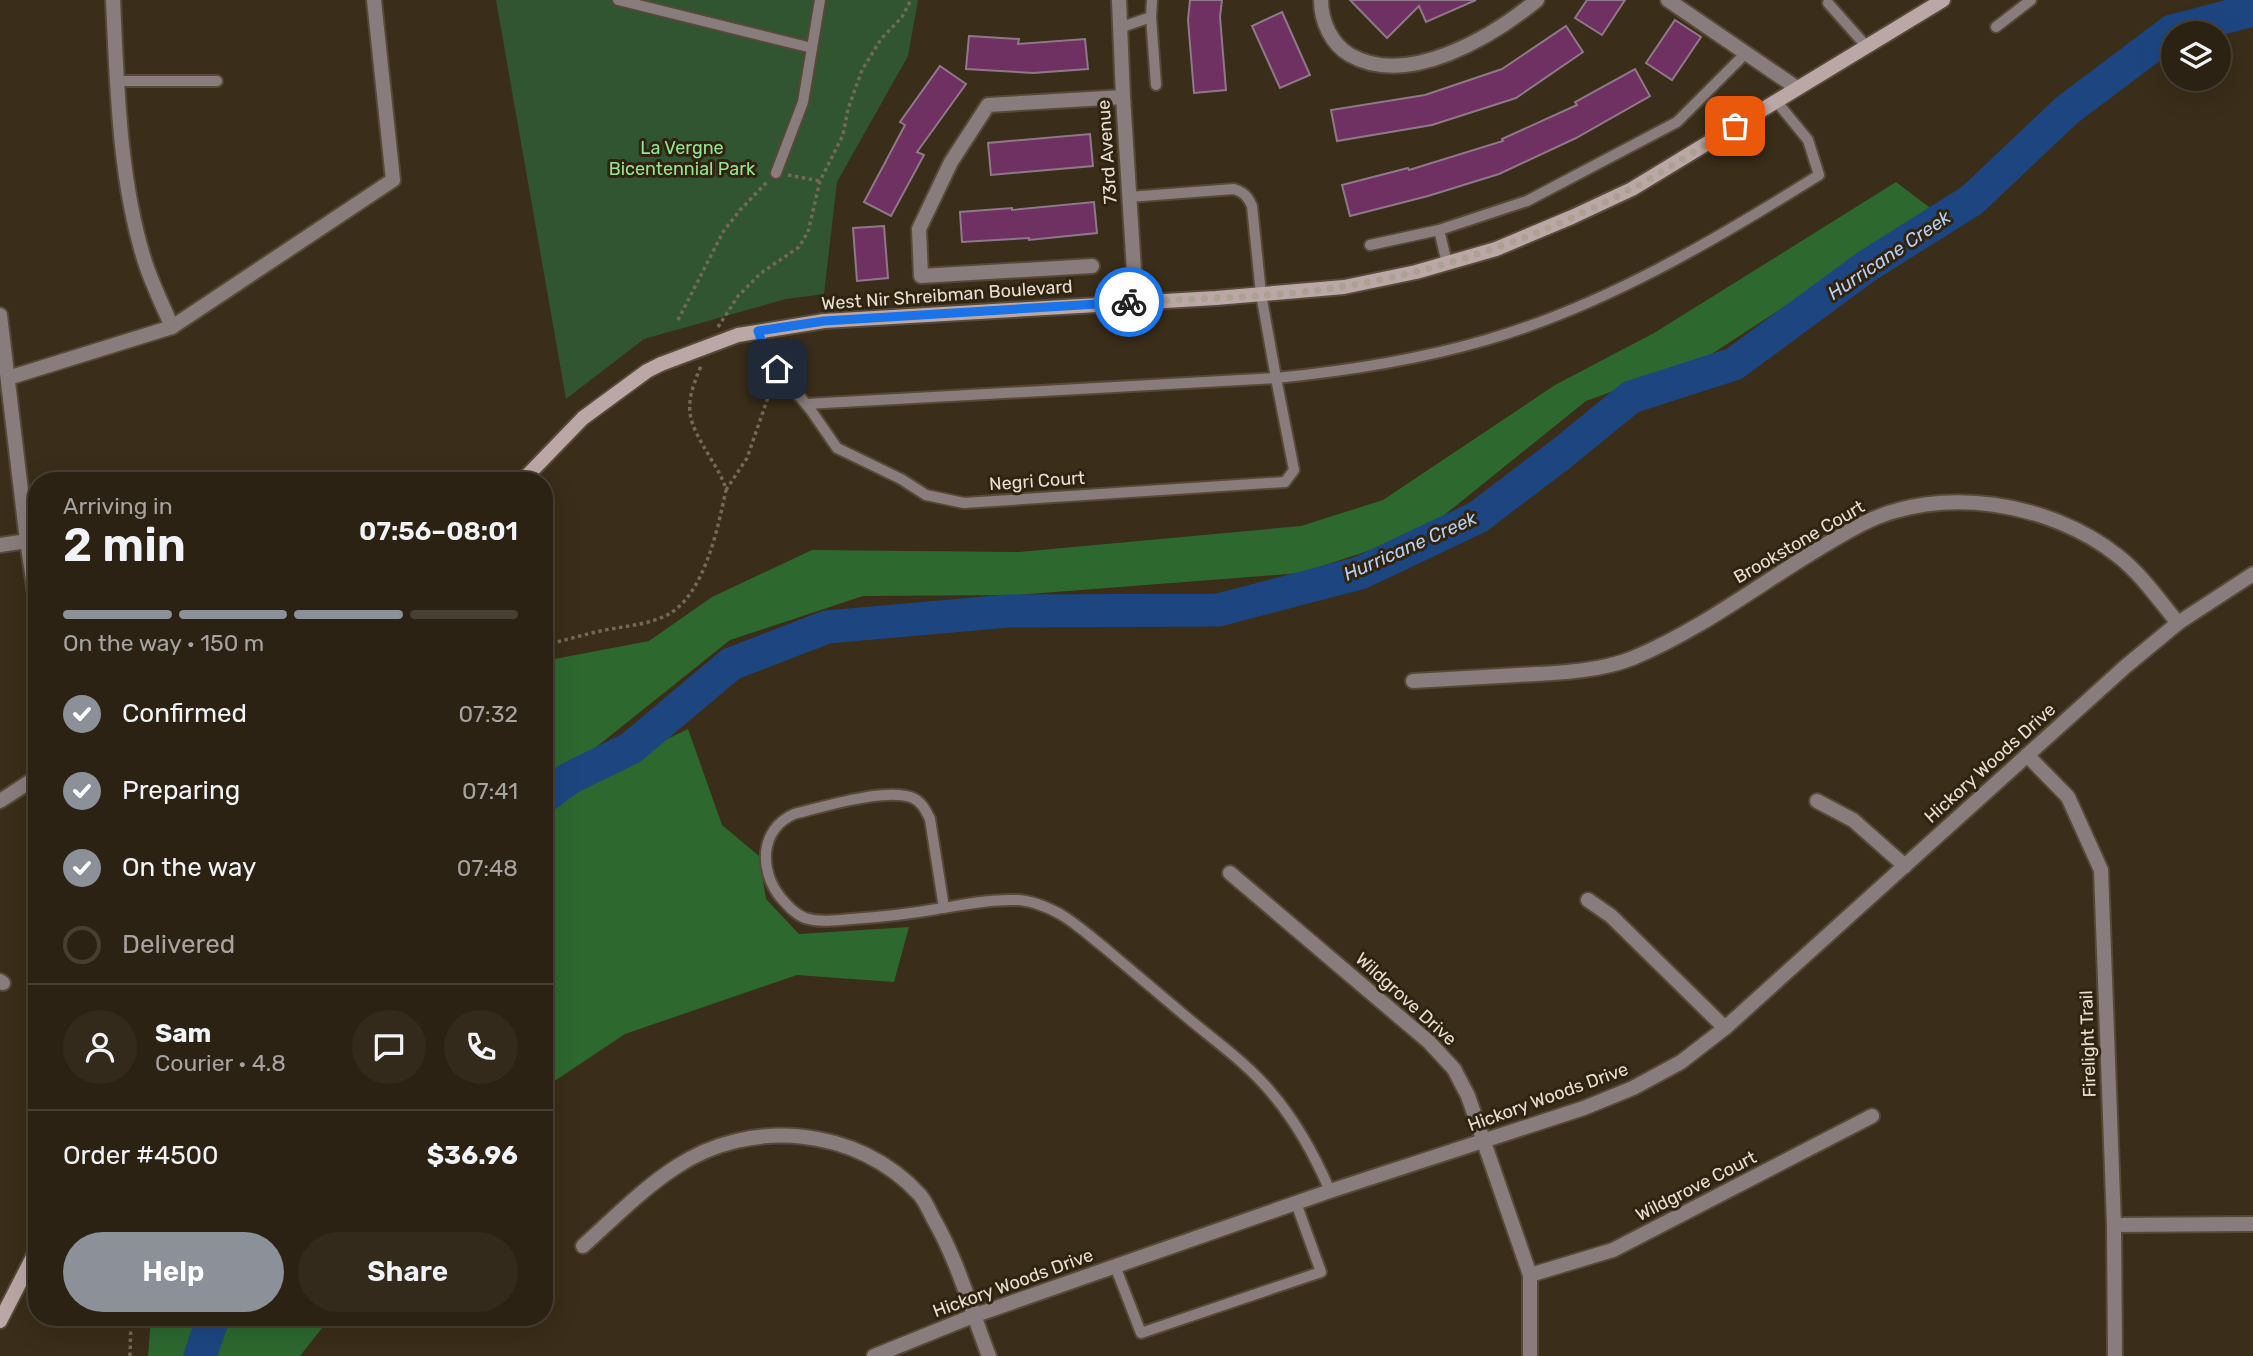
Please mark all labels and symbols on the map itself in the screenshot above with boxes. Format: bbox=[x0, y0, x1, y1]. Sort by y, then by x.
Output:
pin bbox=[1705, 96, 1765, 156]
street label: 73rd Avenue bbox=[1092, 99, 1122, 205]
park label: La Vergne Bicentennial Park bbox=[609, 137, 756, 180]
water label: Hurricane Creek bbox=[1823, 205, 1955, 305]
courier bbox=[1094, 267, 1164, 337]
street label: West Nir Shreibman Boulevard bbox=[821, 275, 1073, 315]
pin bbox=[747, 339, 807, 399]
street label: Negri Court bbox=[988, 467, 1086, 495]
street label: Brookstone Court bbox=[1730, 496, 1868, 588]
water label: Hurricane Creek bbox=[1340, 506, 1480, 586]
street label: Hickory Woods Drive bbox=[1920, 698, 2060, 828]
street label: Wildgrove Drive bbox=[1351, 948, 1461, 1050]
street label: Firelight Trail bbox=[2075, 990, 2101, 1098]
street label: Hickory Woods Drive bbox=[1465, 1058, 1631, 1136]
street label: Wildgrove Court bbox=[1632, 1146, 1760, 1226]
street label: Hickory Woods Drive bbox=[930, 1244, 1096, 1322]

